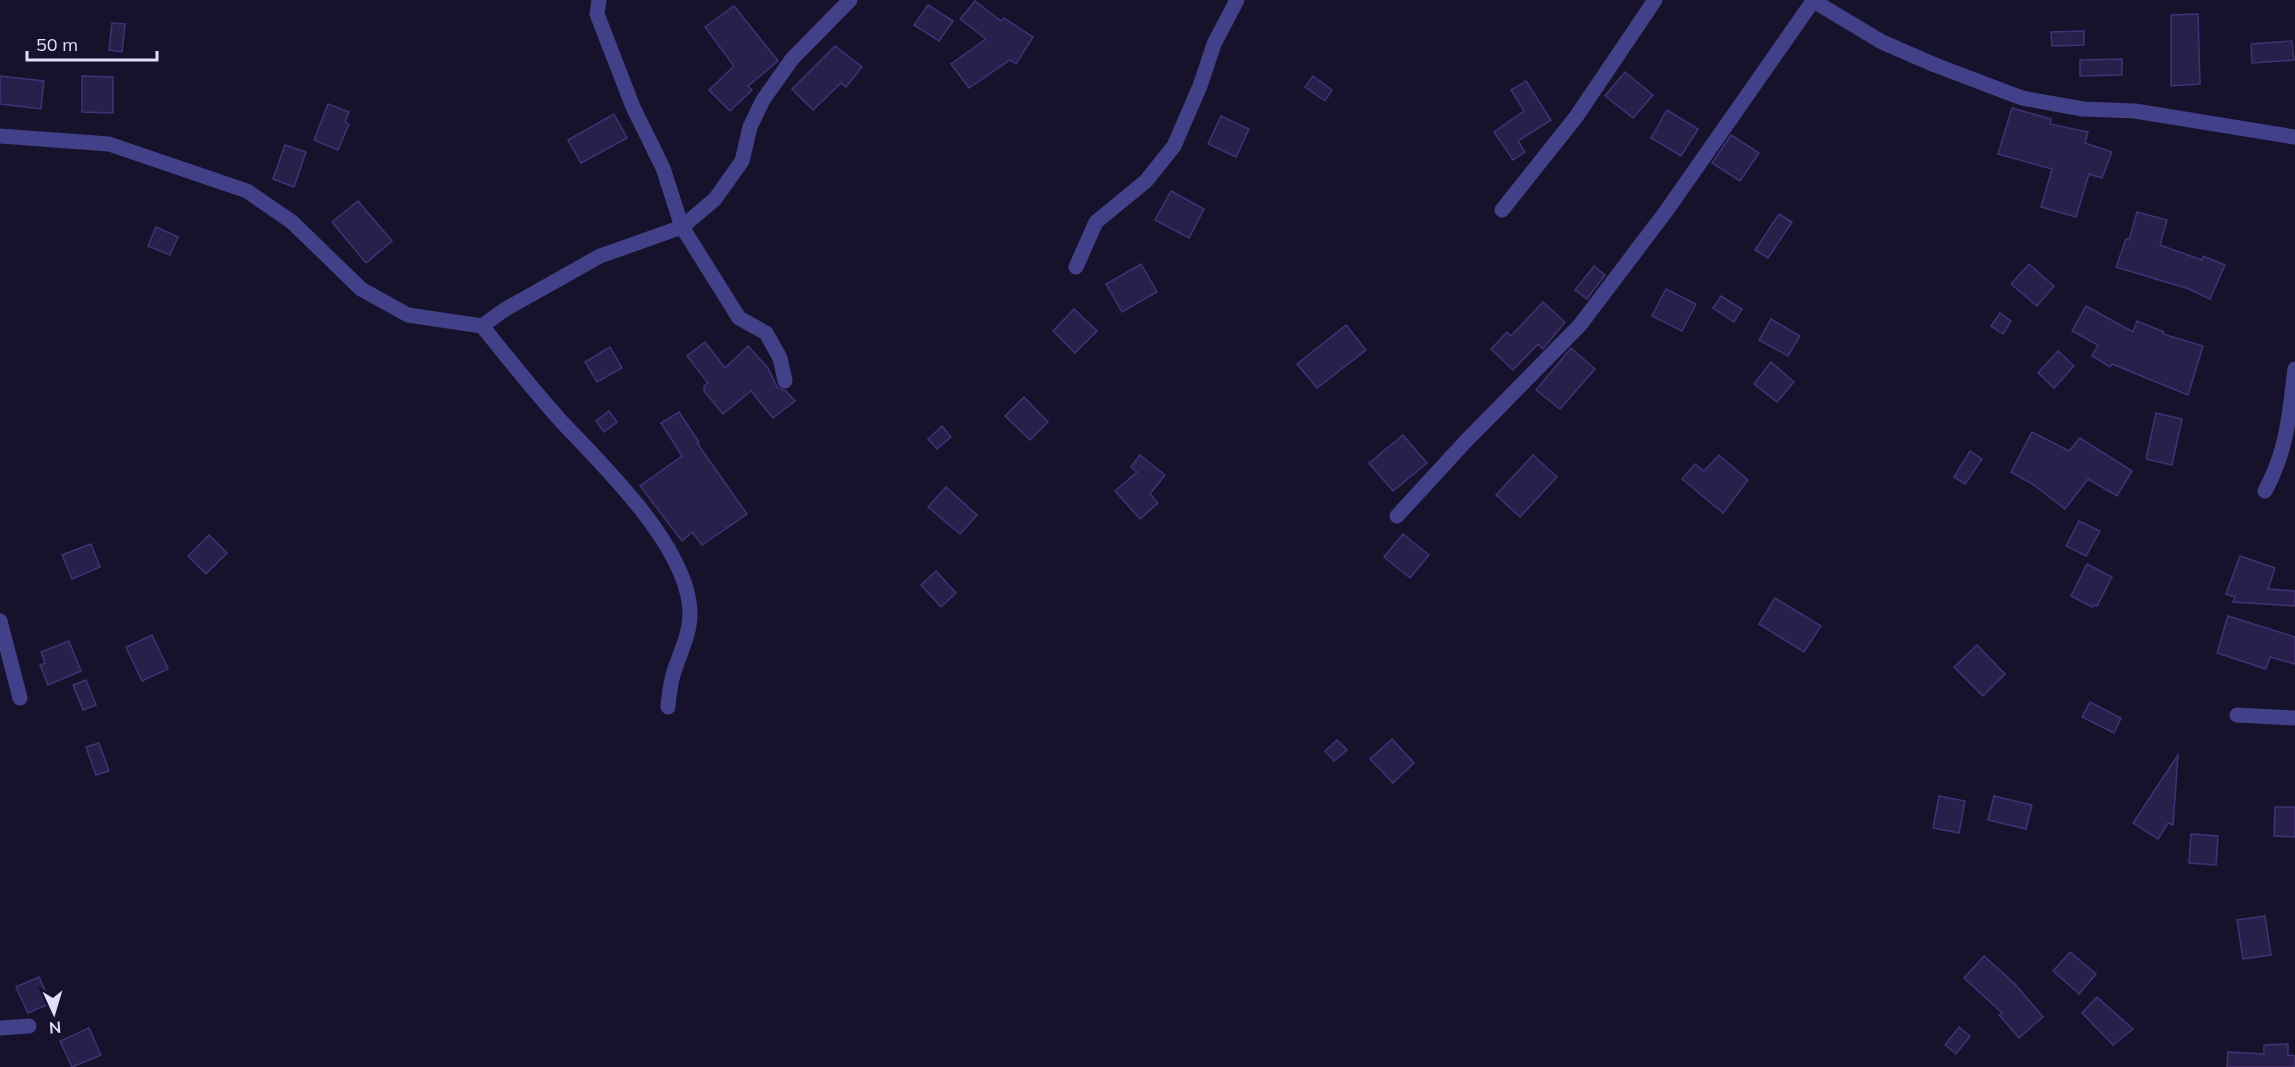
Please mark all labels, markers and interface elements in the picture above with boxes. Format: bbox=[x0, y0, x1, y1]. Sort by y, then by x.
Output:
scale bar bbox=[27, 24, 158, 62]
text: 50 m bbox=[36, 33, 78, 56]
north arrow bbox=[24, 983, 84, 1043]
text: N bbox=[48, 1018, 62, 1038]

